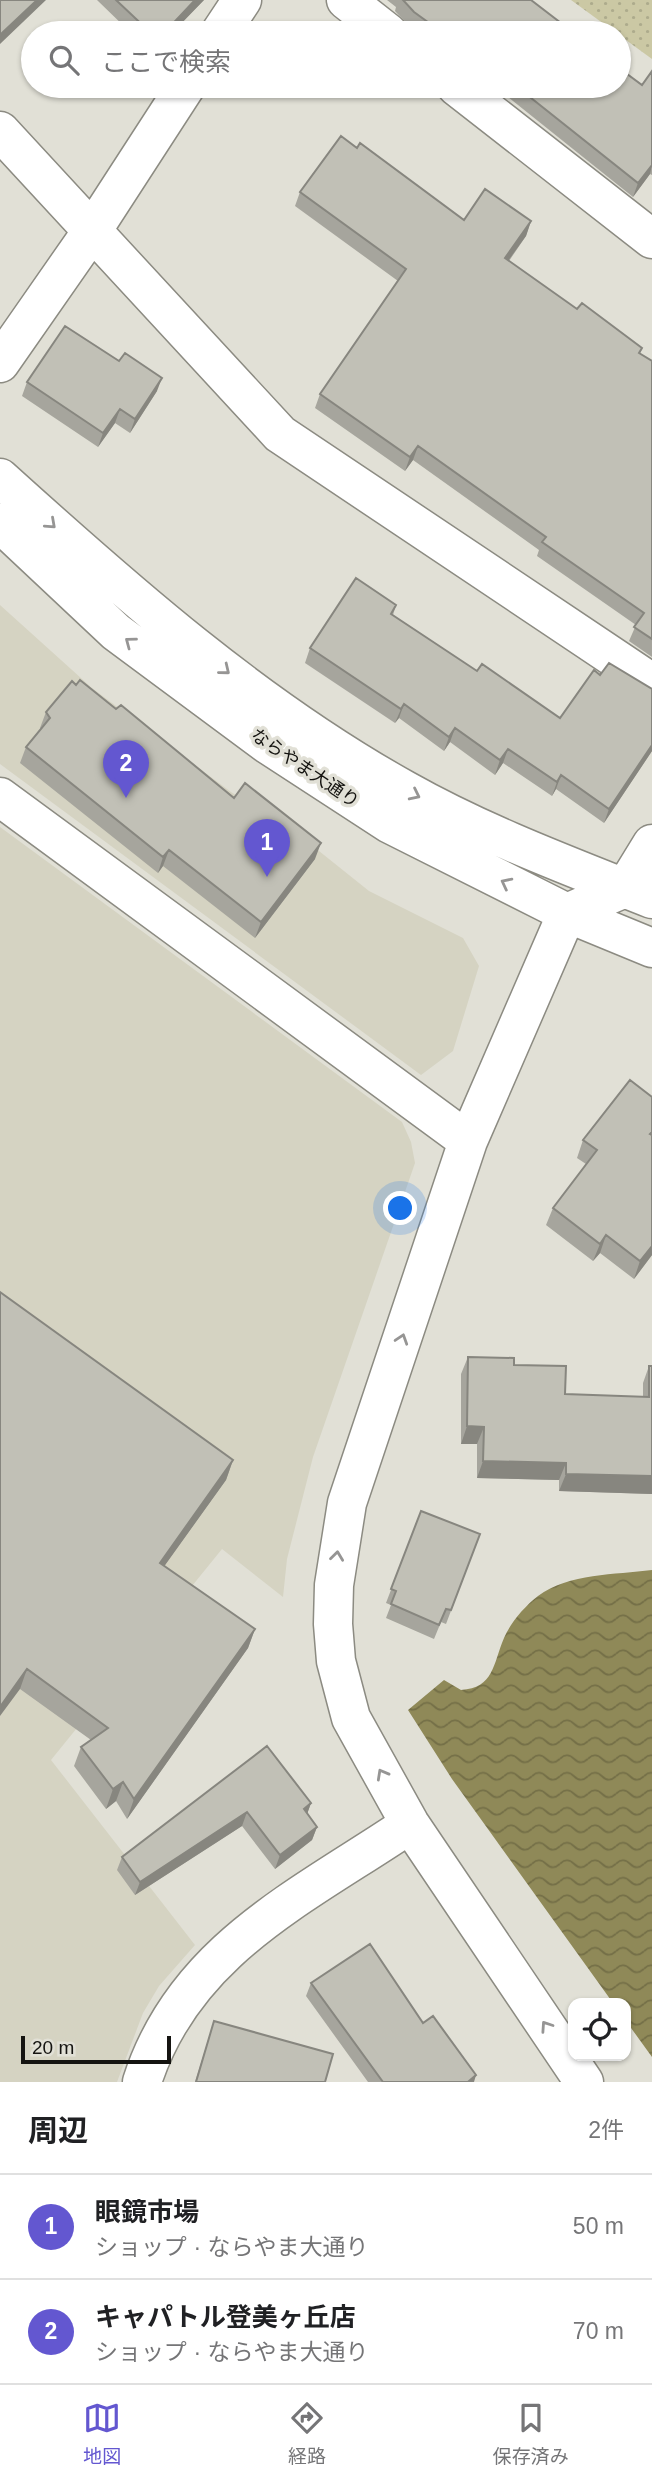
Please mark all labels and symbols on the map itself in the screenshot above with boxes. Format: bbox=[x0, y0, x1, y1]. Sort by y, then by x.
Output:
one-way arrow bbox=[43, 516, 56, 528]
one-way arrow bbox=[125, 637, 137, 650]
one-way arrow bbox=[218, 661, 230, 674]
street label: ならやま大通り bbox=[247, 724, 363, 812]
pin: 2 bbox=[103, 740, 149, 798]
one-way arrow bbox=[408, 786, 420, 800]
pin: 1 bbox=[244, 819, 290, 877]
one-way arrow bbox=[501, 877, 513, 891]
your location bbox=[383, 1191, 417, 1225]
one-way arrow bbox=[394, 1333, 408, 1345]
one-way arrow bbox=[330, 1550, 345, 1562]
one-way arrow bbox=[377, 1768, 390, 1781]
one-way arrow bbox=[541, 2020, 554, 2033]
scale bar bbox=[21, 2033, 172, 2065]

